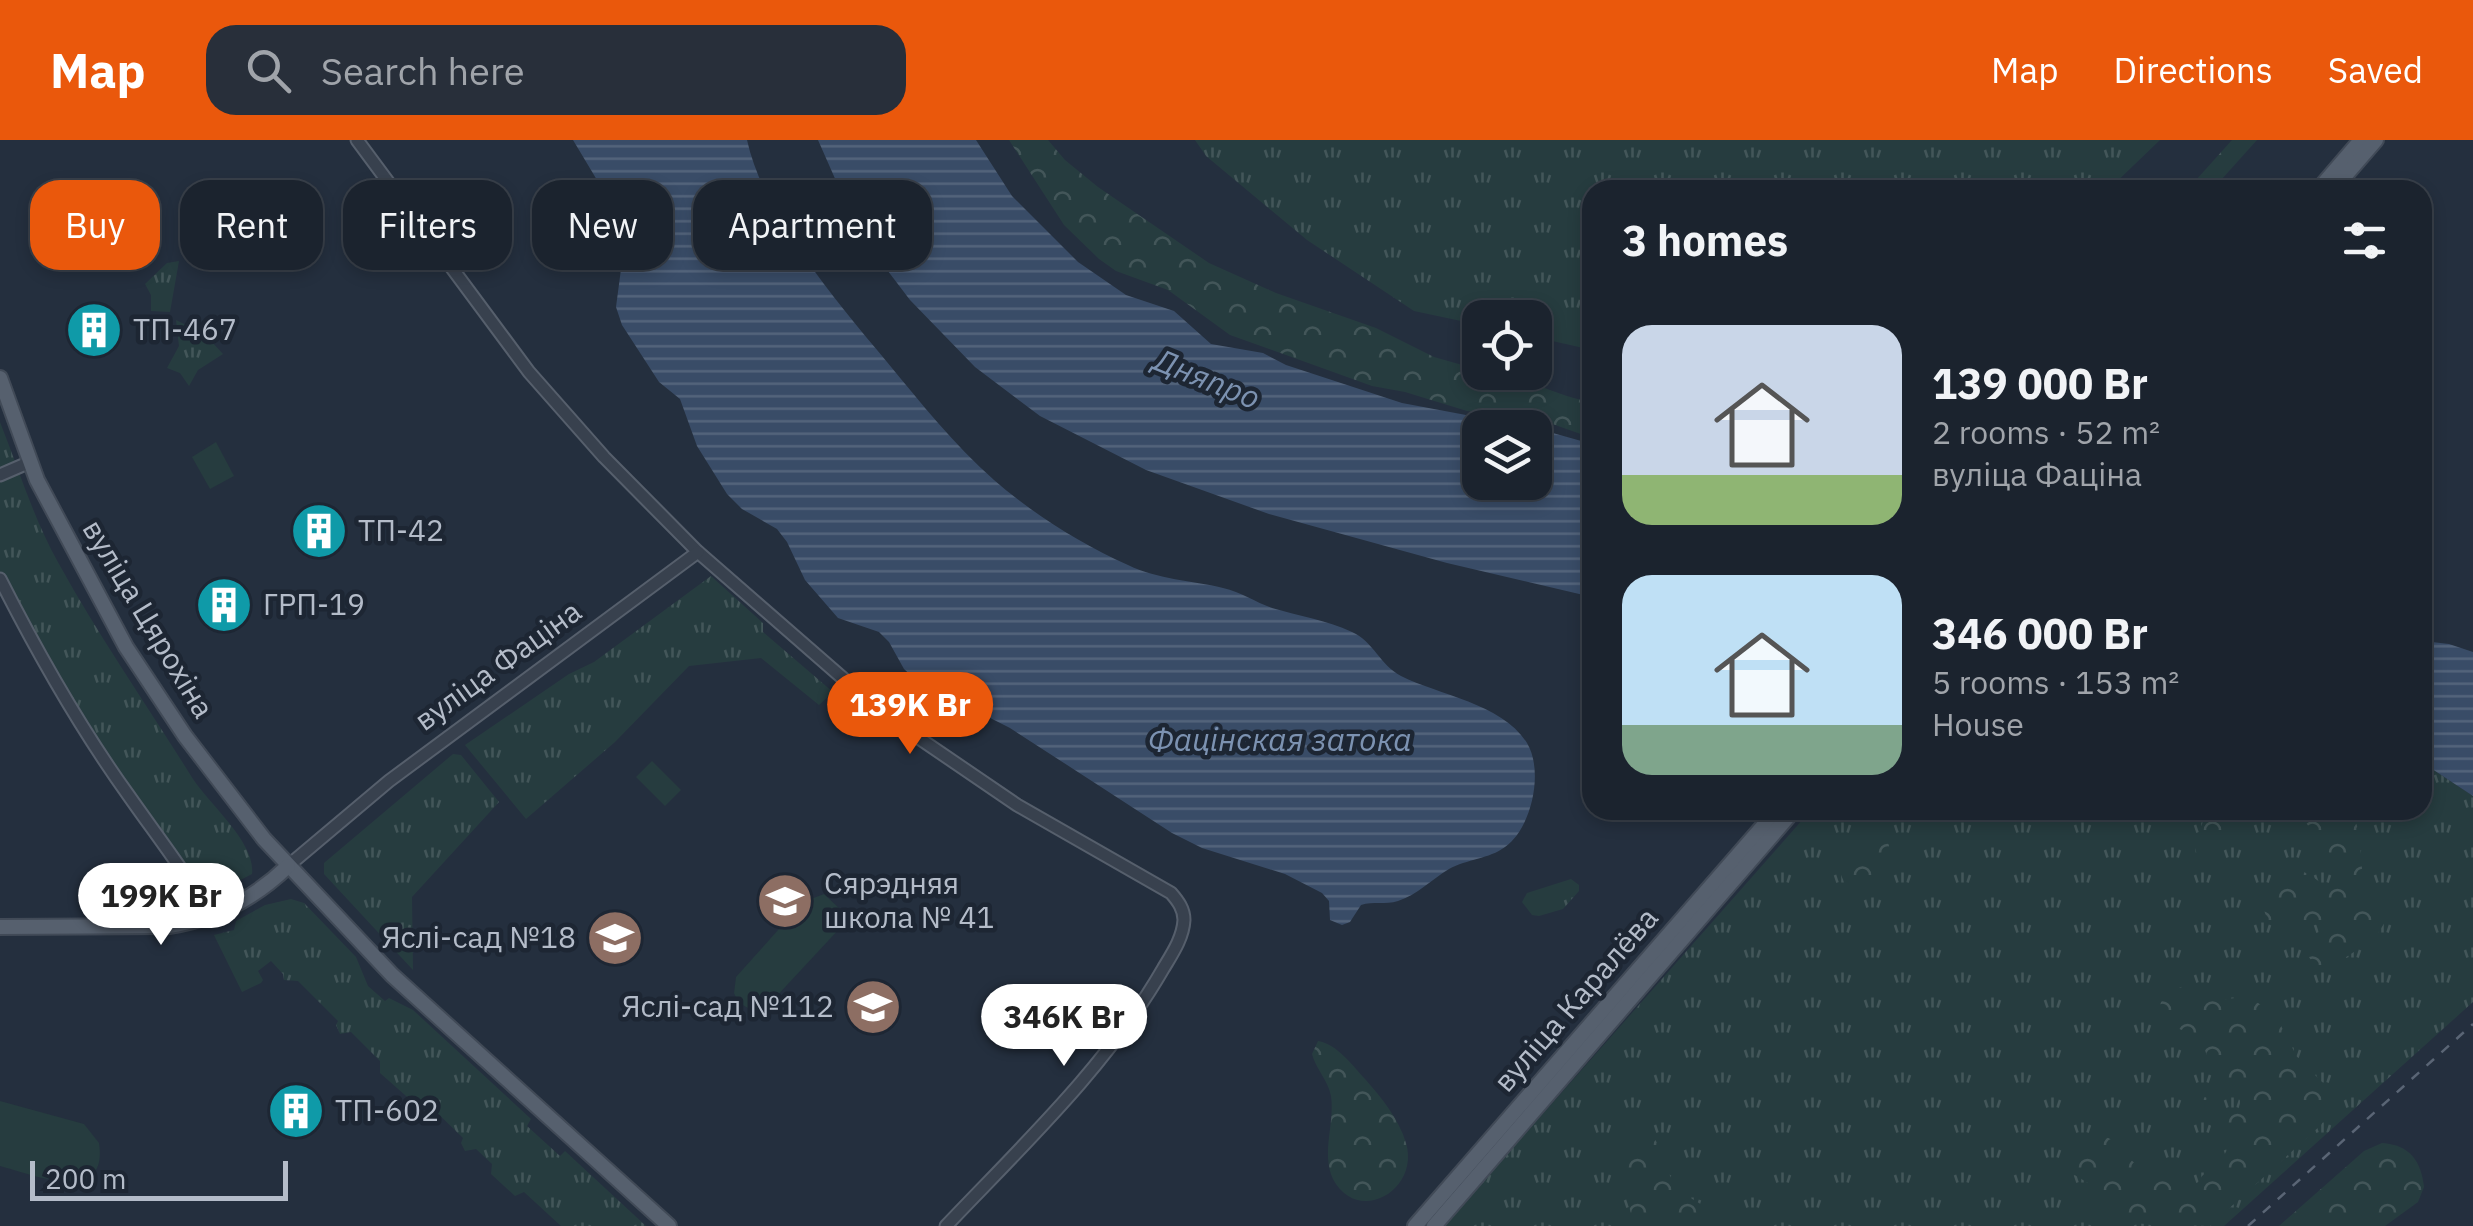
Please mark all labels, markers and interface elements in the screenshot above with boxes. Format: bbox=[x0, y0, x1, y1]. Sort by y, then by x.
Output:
search box bbox=[206, 25, 906, 115]
text: Map bbox=[50, 39, 146, 101]
icon: search bbox=[241, 43, 296, 98]
text: Search here bbox=[321, 46, 525, 95]
text: Map bbox=[1991, 47, 2059, 93]
text: Directions bbox=[2114, 47, 2273, 93]
text: Saved bbox=[2328, 47, 2423, 93]
chip: Buy bbox=[30, 180, 160, 270]
chip: Rent bbox=[180, 180, 323, 270]
chip: Filters bbox=[343, 180, 512, 270]
chip: New bbox=[532, 180, 673, 270]
chip: Apartment bbox=[693, 180, 932, 270]
text: 3 homes bbox=[1622, 213, 1788, 268]
icon: filters bbox=[2337, 213, 2392, 268]
building icon: ТП-467 bbox=[64, 300, 124, 360]
map controls bbox=[1462, 300, 1552, 500]
button: locate bbox=[1462, 300, 1552, 390]
place label: ТП-467 bbox=[133, 309, 237, 348]
water label: Дняпро bbox=[1145, 337, 1267, 418]
text: 139 000 Br bbox=[1932, 356, 2148, 411]
icon: home bbox=[1702, 365, 1822, 485]
button: layers bbox=[1462, 410, 1552, 500]
text: 2 rooms · 52 m² bbox=[1932, 411, 2160, 453]
text: вуліца Фаціна bbox=[1932, 453, 2142, 495]
building icon: ТП-42 bbox=[289, 501, 349, 561]
place label: ТП-42 bbox=[358, 510, 444, 549]
street label: вуліца Цярохіна bbox=[75, 512, 224, 725]
building icon: ГРП-19 bbox=[194, 575, 254, 635]
place label: ГРП-19 bbox=[263, 584, 365, 623]
street label: вуліца Фаціна bbox=[406, 591, 588, 738]
text: 346 000 Br bbox=[1932, 606, 2148, 661]
icon: home bbox=[1702, 615, 1822, 735]
text: 5 rooms · 153 m² bbox=[1932, 661, 2179, 703]
pin: 139K Br bbox=[818, 672, 1002, 757]
text: 139K Br bbox=[849, 683, 971, 725]
text: House bbox=[1932, 703, 2024, 745]
water label: Фацінская затока bbox=[1148, 718, 1412, 760]
pin: 199K Br bbox=[69, 863, 253, 948]
place label: Сярэдняя школа № 41 bbox=[824, 863, 995, 936]
school or university icon: Сярэдняя школа № 41 bbox=[755, 871, 815, 931]
text: 199K Br bbox=[100, 874, 222, 916]
street label: вуліца Каралёва bbox=[1484, 899, 1666, 1099]
school or university icon: Яслі-сад №18 bbox=[585, 908, 645, 968]
place label: Яслі-сад №18 bbox=[381, 917, 576, 956]
school or university icon: Яслі-сад №112 bbox=[843, 977, 903, 1037]
pin: 346K Br bbox=[972, 984, 1156, 1069]
place label: Яслі-сад №112 bbox=[621, 986, 834, 1025]
text: 346K Br bbox=[1003, 995, 1125, 1037]
building icon: ТП-602 bbox=[266, 1081, 326, 1141]
place label: ТП-602 bbox=[335, 1090, 439, 1129]
scale bar bbox=[30, 1156, 288, 1200]
text: 200 m bbox=[45, 1160, 126, 1197]

